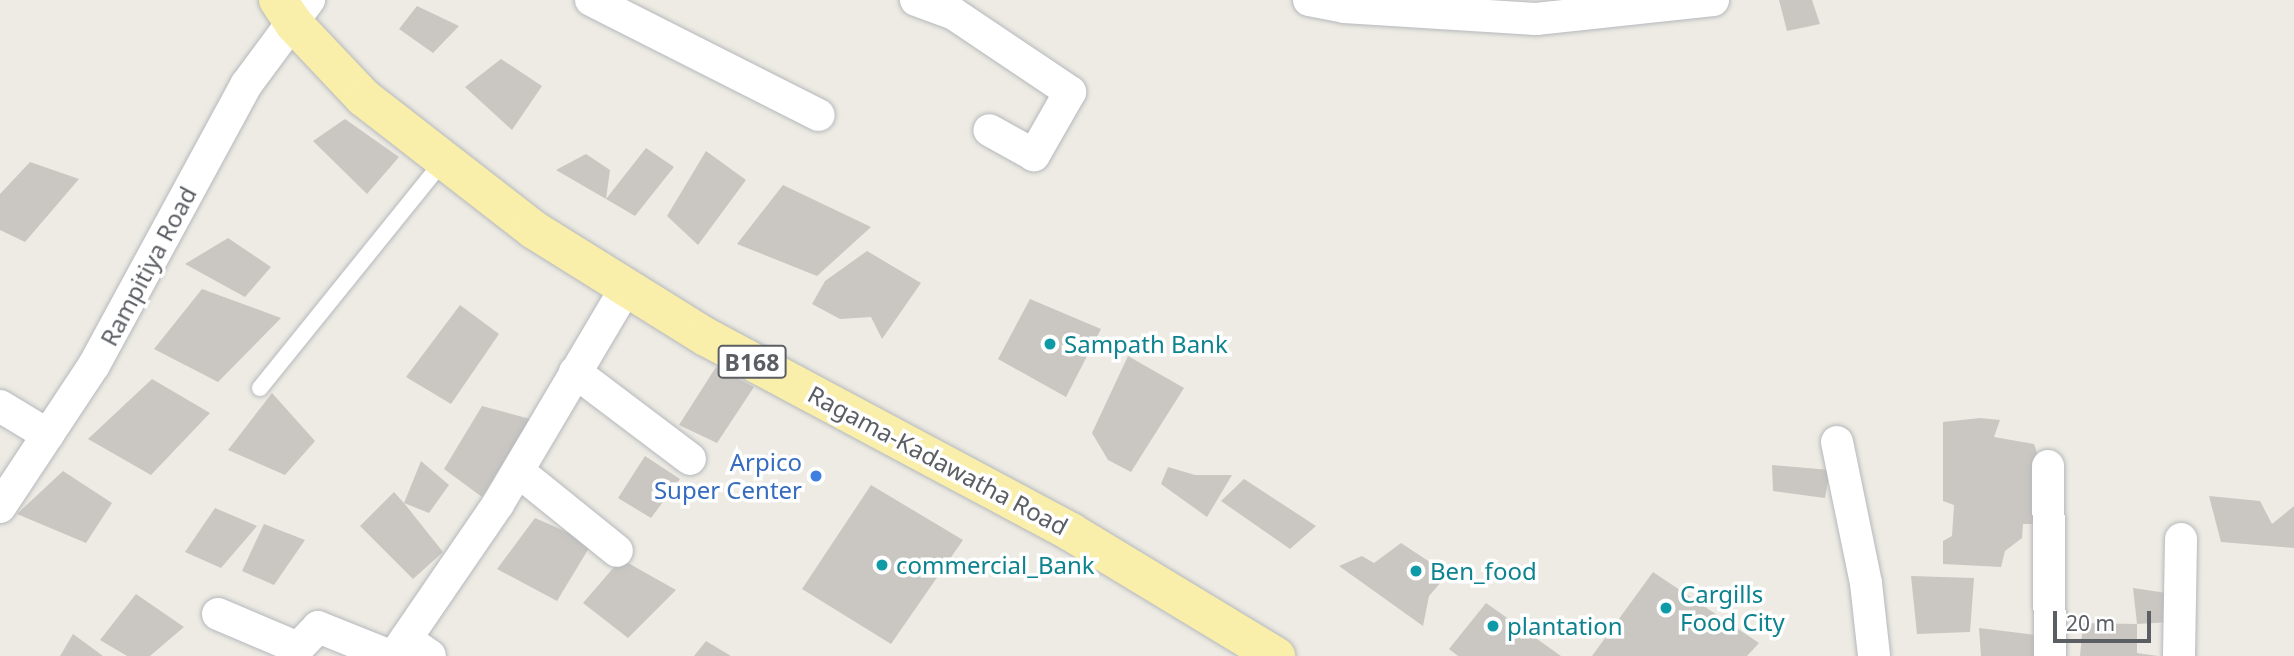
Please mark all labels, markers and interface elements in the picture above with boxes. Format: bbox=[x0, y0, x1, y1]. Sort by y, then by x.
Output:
street label: Rampitiya Road bbox=[94, 181, 202, 351]
place label: Sampath Bank bbox=[1064, 330, 1228, 358]
marker: Sampath Bank bbox=[1042, 336, 1058, 352]
road number: B168 bbox=[717, 342, 787, 382]
street label: Ragama-Kadawatha Road bbox=[803, 379, 1073, 541]
place label: Arpico Super Center bbox=[654, 448, 802, 504]
marker: Arpico Super Center bbox=[808, 468, 824, 484]
place label: commercial_Bank bbox=[896, 551, 1095, 579]
marker: commercial_Bank bbox=[874, 557, 890, 573]
place label: Ben_food bbox=[1430, 557, 1537, 585]
marker: Ben_food bbox=[1408, 563, 1424, 579]
place label: Cargills Food City bbox=[1680, 580, 1785, 636]
scale bar bbox=[2056, 596, 2154, 640]
marker: Cargills Food City bbox=[1658, 600, 1674, 616]
text: 20 m bbox=[2066, 609, 2115, 637]
place label: plantation bbox=[1507, 612, 1623, 640]
marker: plantation bbox=[1485, 618, 1501, 634]

